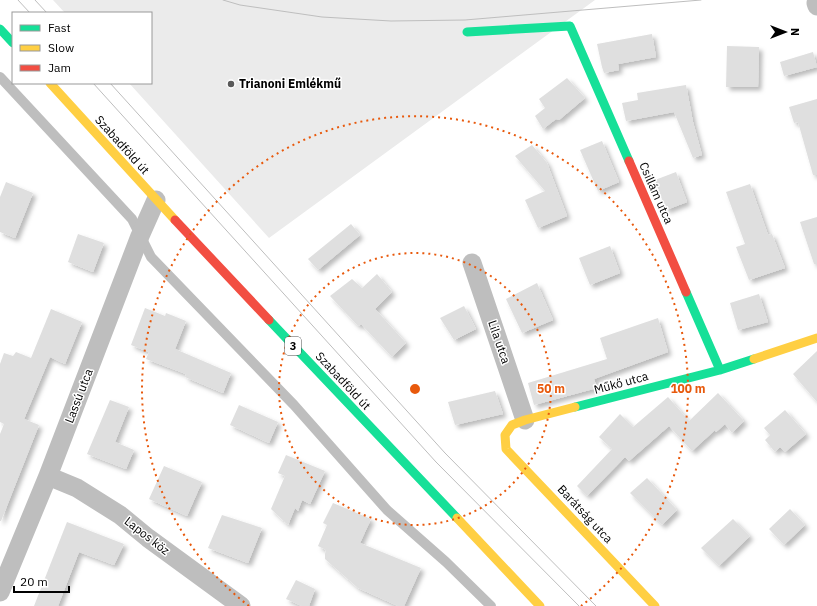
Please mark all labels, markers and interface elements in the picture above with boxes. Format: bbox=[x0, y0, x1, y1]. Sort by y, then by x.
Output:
legend bbox=[12, 12, 152, 84]
north arrow bbox=[765, 12, 805, 52]
text: Fast bbox=[48, 20, 71, 35]
text: N bbox=[788, 28, 802, 36]
text: Slow bbox=[48, 40, 74, 55]
text: Jam bbox=[48, 60, 71, 75]
place label: Trianoni Emlékmű bbox=[239, 76, 341, 91]
marker: Trianoni Emlékmű bbox=[226, 79, 236, 89]
street label: Szabadföld út bbox=[92, 112, 153, 177]
street label: Csillám utca bbox=[636, 160, 677, 226]
street label: Lila utca bbox=[485, 318, 514, 366]
road number: 3 bbox=[285, 337, 301, 355]
street label: Szabadföld út bbox=[313, 349, 374, 413]
street label: Lassú utca bbox=[61, 366, 96, 425]
street label: Műkő utca bbox=[592, 368, 650, 397]
text: 50 m bbox=[537, 381, 565, 396]
text: 100 m bbox=[670, 381, 706, 396]
centre of rings bbox=[408, 382, 422, 396]
street label: Barátság utca bbox=[555, 481, 617, 546]
street label: Lapos köz bbox=[122, 513, 173, 558]
scale bar bbox=[14, 568, 69, 594]
text: 20 m bbox=[20, 574, 48, 589]

